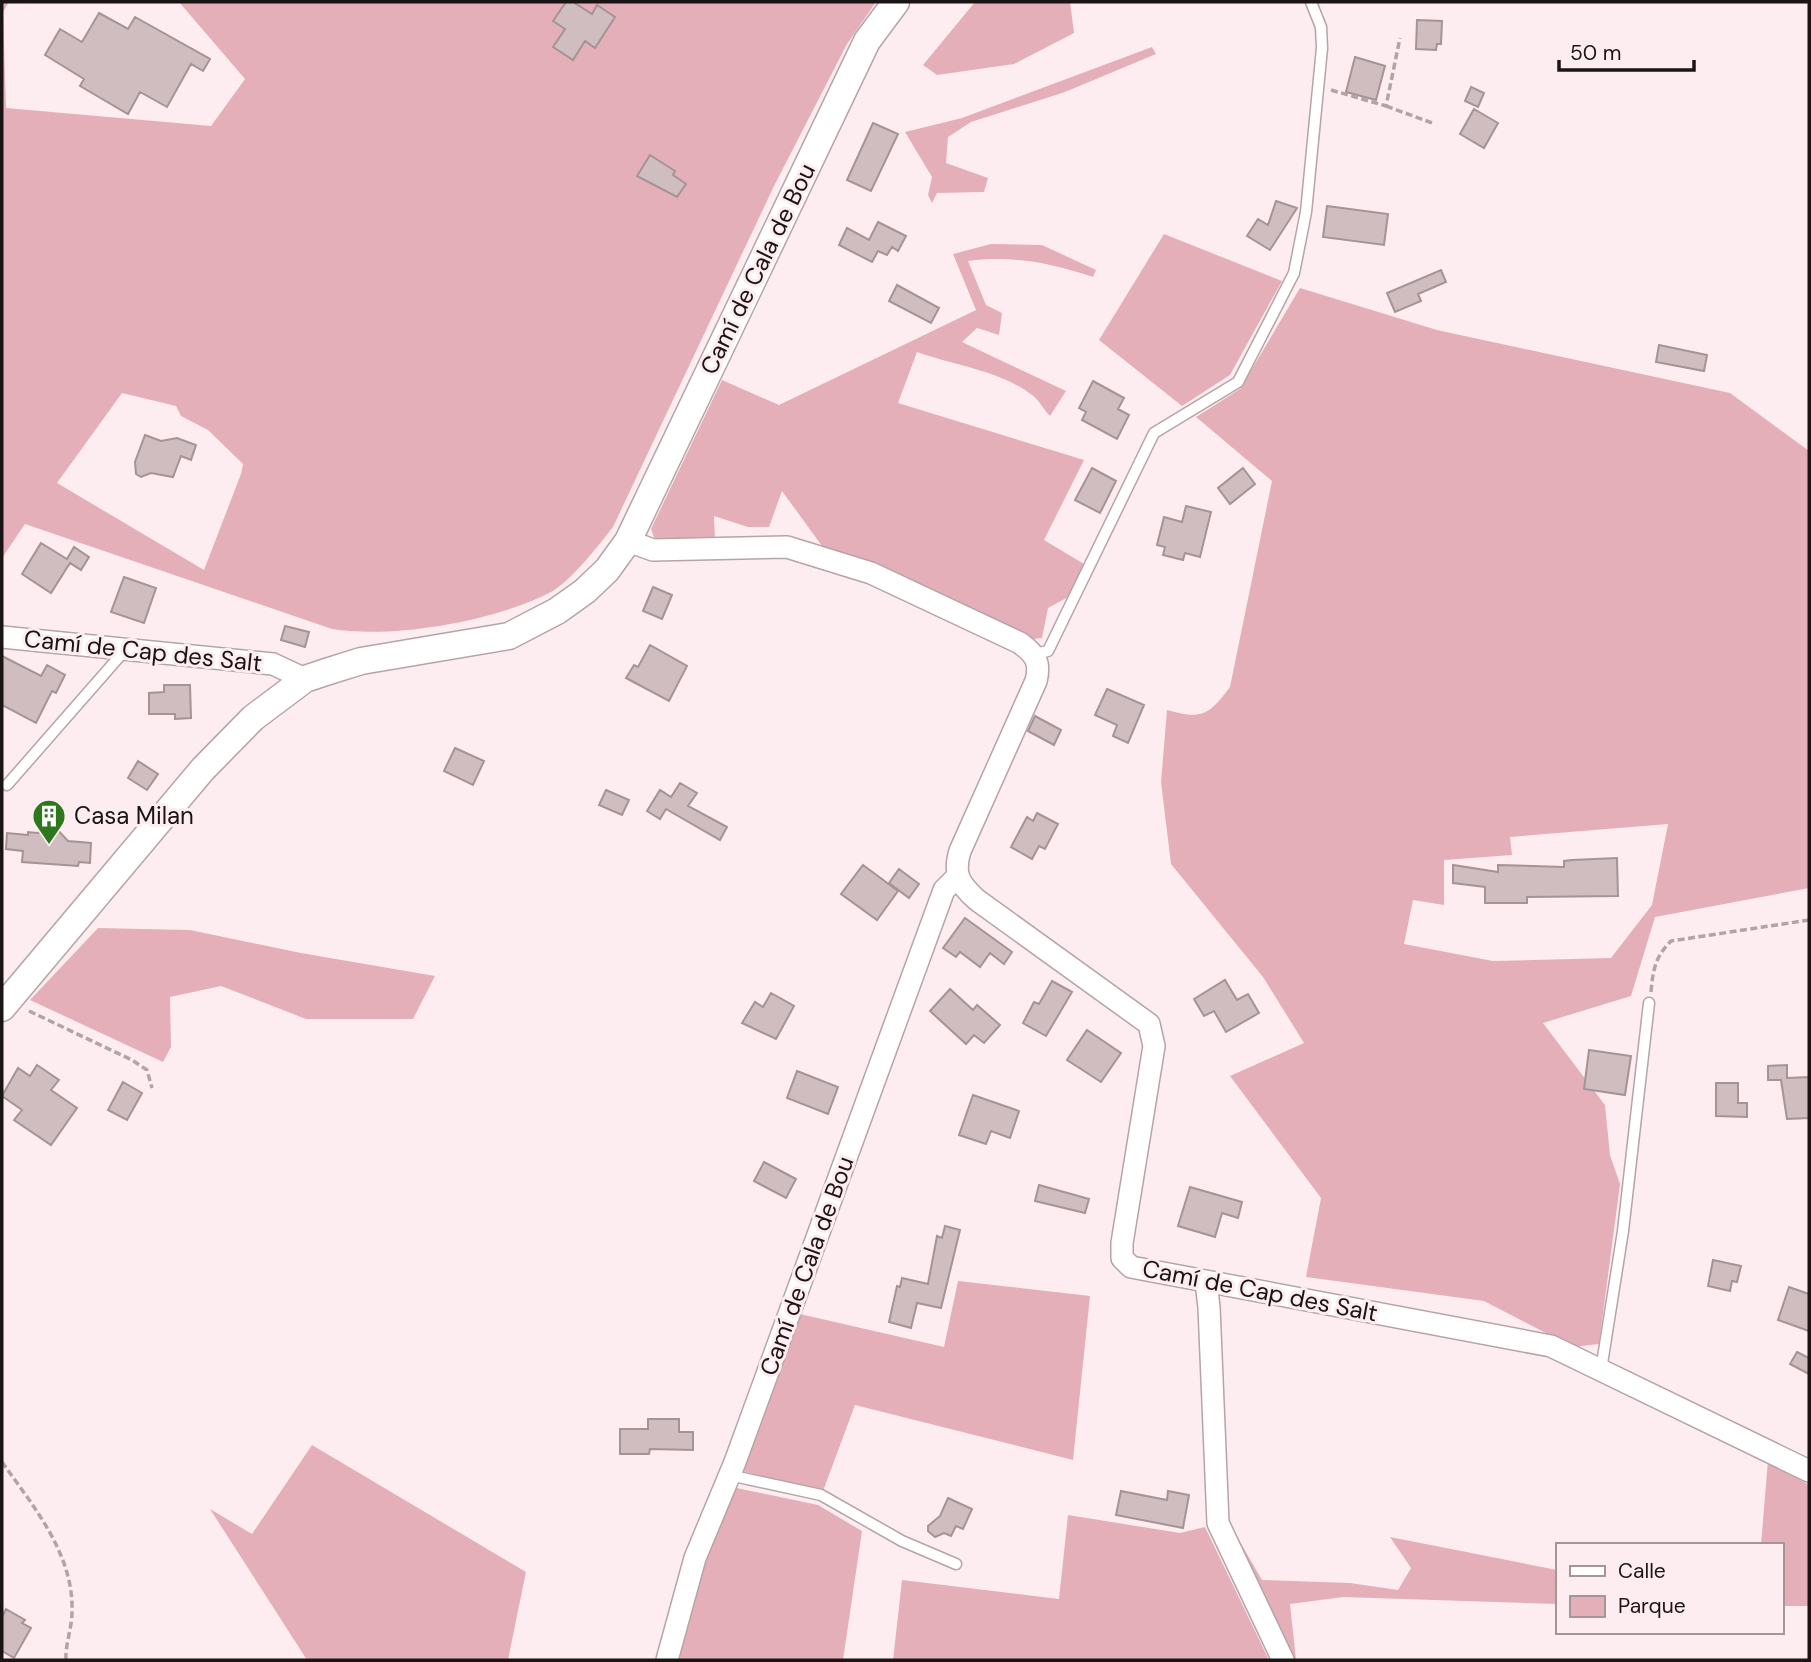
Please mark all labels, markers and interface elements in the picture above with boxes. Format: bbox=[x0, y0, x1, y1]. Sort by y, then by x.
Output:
scale bar bbox=[1559, 28, 1694, 72]
text: 50 m bbox=[1570, 39, 1621, 67]
street label: Camí de Cala de Bou bbox=[693, 158, 822, 379]
street label: Camí de Cap des Salt bbox=[23, 623, 264, 678]
building icon: Casa Milan bbox=[30, 797, 68, 846]
place label: Casa Milan bbox=[74, 800, 194, 831]
street label: Camí de Cala de Bou bbox=[752, 1152, 861, 1380]
street label: Camí de Cap des Salt bbox=[1140, 1252, 1380, 1329]
legend bbox=[1556, 1543, 1783, 1634]
text: Calle bbox=[1618, 1557, 1666, 1585]
text: Parque bbox=[1618, 1592, 1686, 1620]

